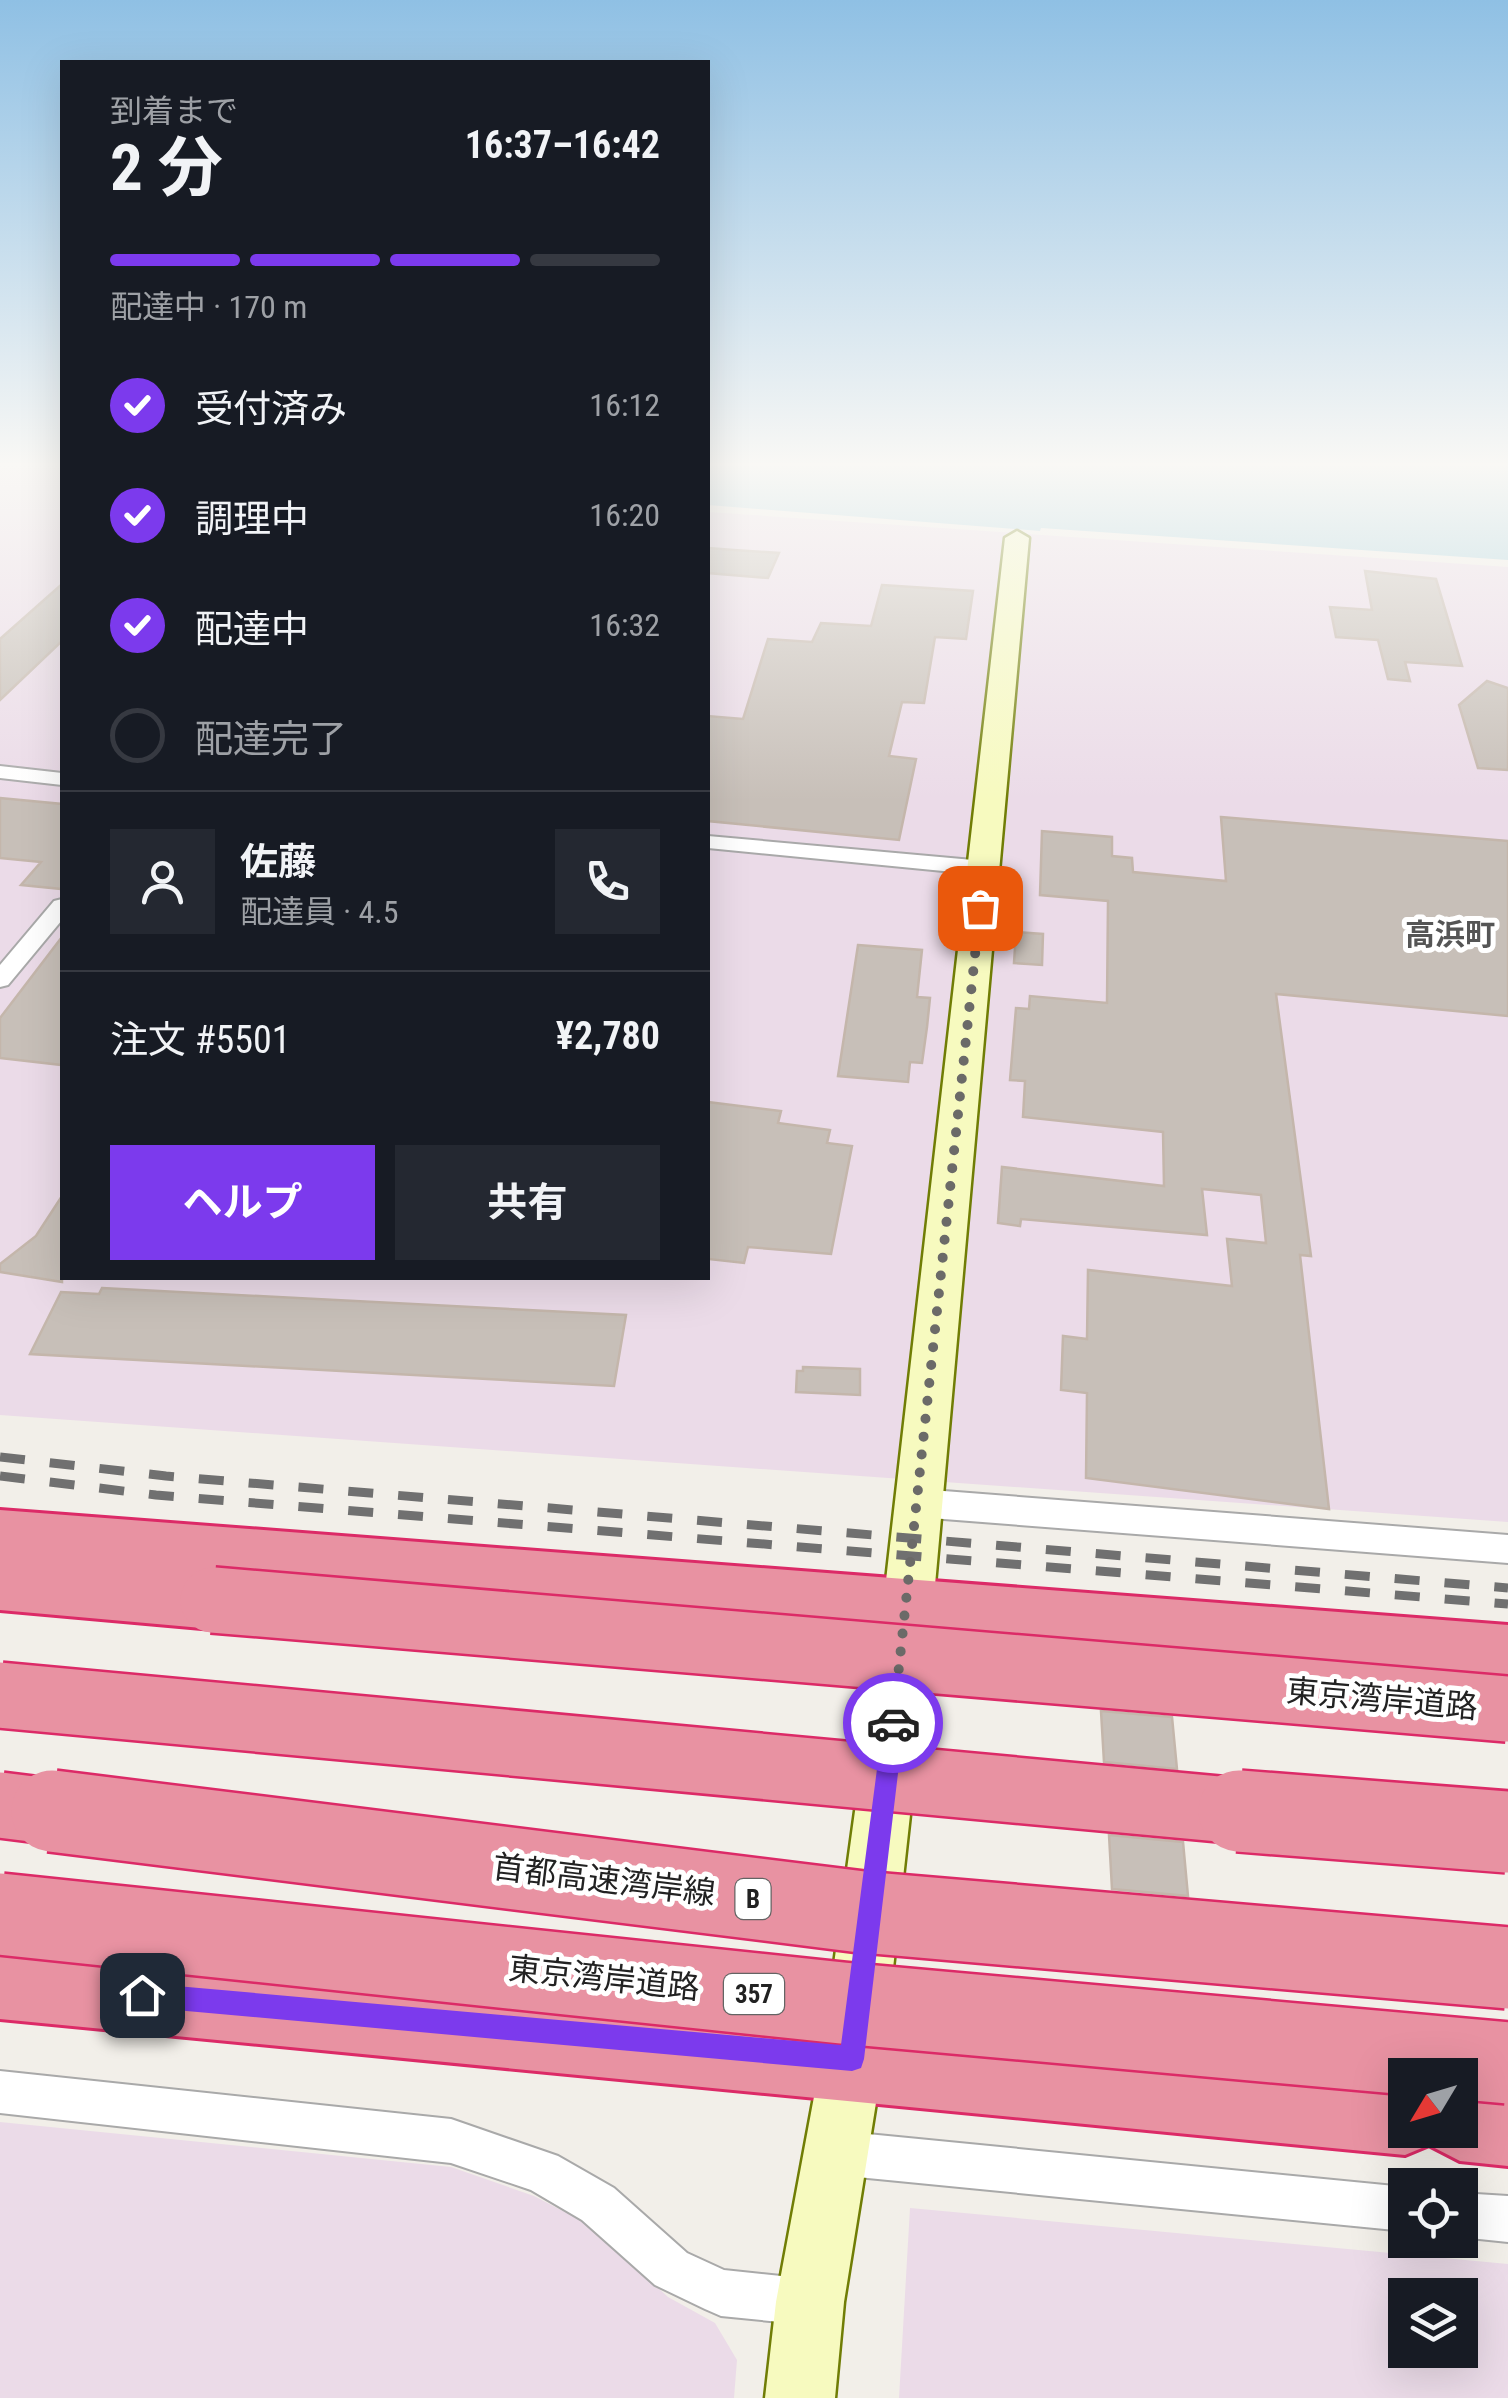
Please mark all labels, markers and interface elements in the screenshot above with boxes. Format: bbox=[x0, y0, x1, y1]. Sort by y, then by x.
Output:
text: 到着まで bbox=[110, 92, 238, 130]
text: 16:37–16:42 bbox=[465, 123, 660, 167]
text: 2 分 bbox=[110, 130, 223, 206]
text: 配達中 · 170 m bbox=[110, 288, 307, 326]
icon: check bbox=[110, 378, 165, 433]
text: 16:12 bbox=[589, 386, 660, 424]
text: 受付済み bbox=[195, 387, 347, 431]
icon: check bbox=[110, 488, 165, 543]
text: 16:20 bbox=[589, 496, 660, 534]
text: 調理中 bbox=[195, 497, 309, 541]
icon: check bbox=[110, 598, 165, 653]
text: 16:32 bbox=[589, 606, 660, 644]
text: 配達中 bbox=[195, 607, 309, 651]
text: 配達完了 bbox=[195, 717, 347, 761]
button: person bbox=[110, 829, 215, 934]
button: phone bbox=[555, 829, 660, 934]
text: 佐藤 bbox=[240, 840, 316, 884]
pin bbox=[938, 866, 1023, 951]
icon: bag bbox=[953, 881, 1008, 936]
text: 配達員 · 4.5 bbox=[240, 893, 399, 931]
district label: 高浜町 bbox=[1405, 917, 1495, 952]
text: ¥2,780 bbox=[556, 1014, 660, 1058]
text: 注文 #5501 bbox=[110, 1018, 291, 1062]
button: ヘルプ bbox=[110, 1145, 375, 1260]
button: 共有 bbox=[395, 1145, 660, 1260]
street label: 東京湾岸道路 bbox=[1285, 1672, 1479, 1726]
courier bbox=[843, 1673, 943, 1773]
icon: car bbox=[866, 1696, 921, 1751]
street label: 首都高速湾岸線 bbox=[491, 1847, 717, 1913]
road number: B bbox=[736, 1879, 770, 1919]
street label: 東京湾岸道路 bbox=[507, 1949, 701, 2007]
pin bbox=[100, 1953, 185, 2038]
icon: home bbox=[115, 1968, 170, 2023]
road number: 357 bbox=[724, 1974, 784, 2014]
north arrow bbox=[1388, 2058, 1478, 2148]
map controls bbox=[1388, 2058, 1478, 2368]
button: locate bbox=[1388, 2168, 1478, 2258]
button: layers bbox=[1388, 2278, 1478, 2368]

